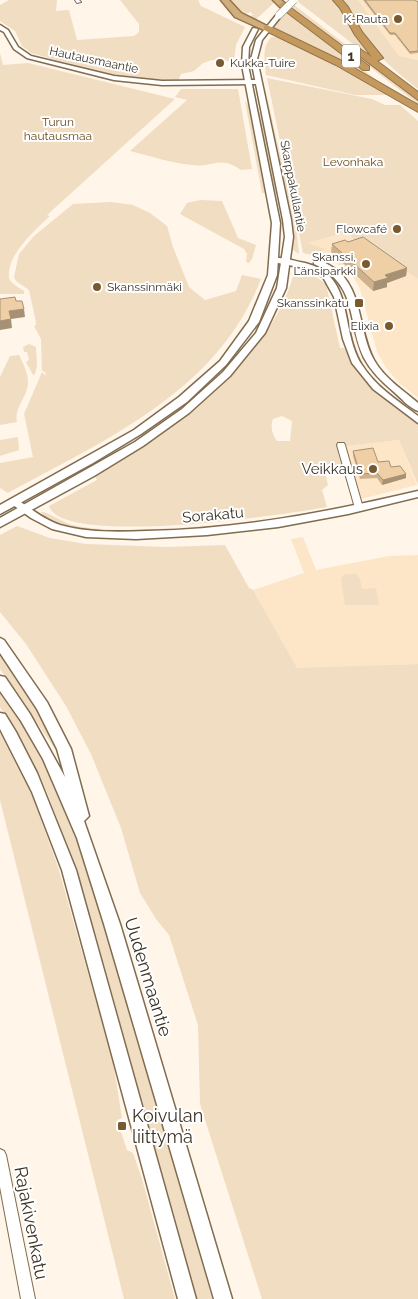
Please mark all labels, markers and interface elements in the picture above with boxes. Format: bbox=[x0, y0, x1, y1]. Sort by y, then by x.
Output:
place label: K-Rauta bbox=[343, 12, 388, 26]
marker: K-Rauta bbox=[392, 13, 404, 25]
street label: Hautausmaantie bbox=[48, 44, 140, 76]
road number: 1 bbox=[342, 44, 360, 68]
place label: Kukka-Tuire bbox=[230, 56, 295, 70]
marker: Kukka-Tuire bbox=[214, 57, 226, 69]
park label: Turun hautausmaa bbox=[24, 115, 92, 143]
street label: Skarppakullantie bbox=[277, 139, 309, 233]
park label: Levonhaka bbox=[323, 155, 383, 169]
place label: Flowcafé bbox=[336, 222, 387, 236]
marker: Flowcafé bbox=[391, 223, 403, 235]
place label: Skanssi, Länsiparkki bbox=[294, 250, 356, 278]
marker: Skanssi, Länsiparkki bbox=[360, 258, 372, 270]
place label: Skanssinmäki bbox=[107, 280, 182, 294]
marker: Skanssinmäki bbox=[91, 281, 103, 293]
place label: Skanssinkatu bbox=[277, 296, 349, 310]
marker: Skanssinkatu bbox=[353, 297, 365, 309]
place label: Elixia bbox=[351, 319, 379, 333]
marker: Elixia bbox=[383, 320, 395, 332]
place label: Veikkaus bbox=[302, 460, 363, 478]
marker: Veikkaus bbox=[367, 463, 379, 475]
street label: Sorakatu bbox=[182, 503, 244, 527]
street label: Uudenmaantie bbox=[120, 915, 177, 1039]
place label: Koivulan liittymä bbox=[132, 1105, 203, 1147]
marker: Koivulan liittymä bbox=[116, 1120, 128, 1132]
street label: Rajakivenkatu bbox=[10, 1164, 53, 1281]

